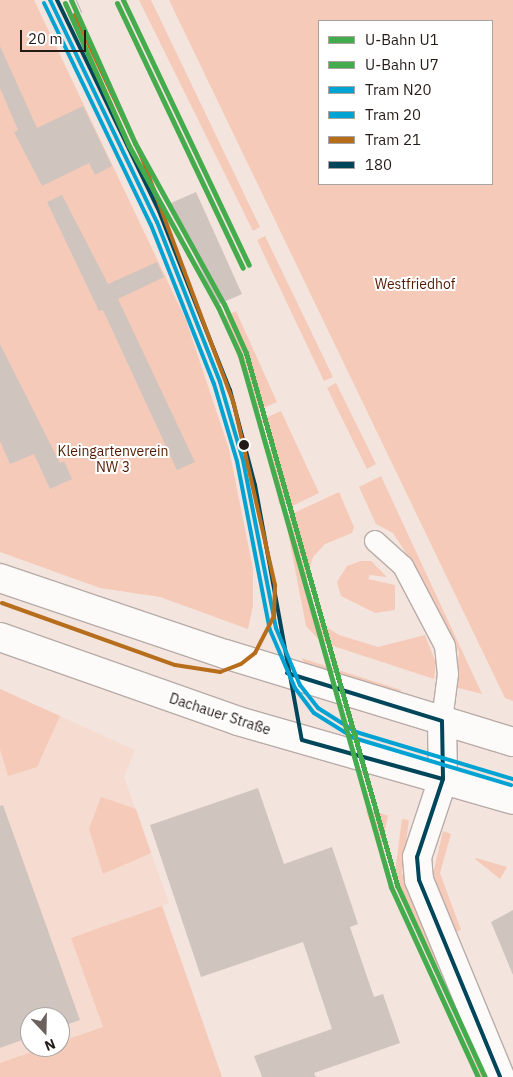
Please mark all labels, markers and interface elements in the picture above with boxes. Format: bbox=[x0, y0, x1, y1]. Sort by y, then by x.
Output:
scale bar bbox=[22, 20, 89, 52]
legend bbox=[318, 20, 493, 185]
text: 20 m bbox=[28, 29, 63, 48]
text: U-Bahn U1 bbox=[365, 30, 439, 49]
text: U-Bahn U7 bbox=[365, 55, 439, 74]
text: Tram N20 bbox=[365, 80, 432, 99]
text: Tram 20 bbox=[365, 105, 421, 124]
text: Tram 21 bbox=[365, 130, 421, 149]
text: 180 bbox=[365, 155, 392, 174]
park label: Westfriedhof bbox=[375, 276, 455, 292]
unlabelled marker bbox=[239, 440, 249, 450]
park label: Kleingartenverein NW 3 bbox=[58, 443, 168, 476]
street label: Dachauer Straße bbox=[167, 690, 273, 738]
north arrow bbox=[20, 1007, 70, 1057]
text: N bbox=[42, 1035, 58, 1055]

